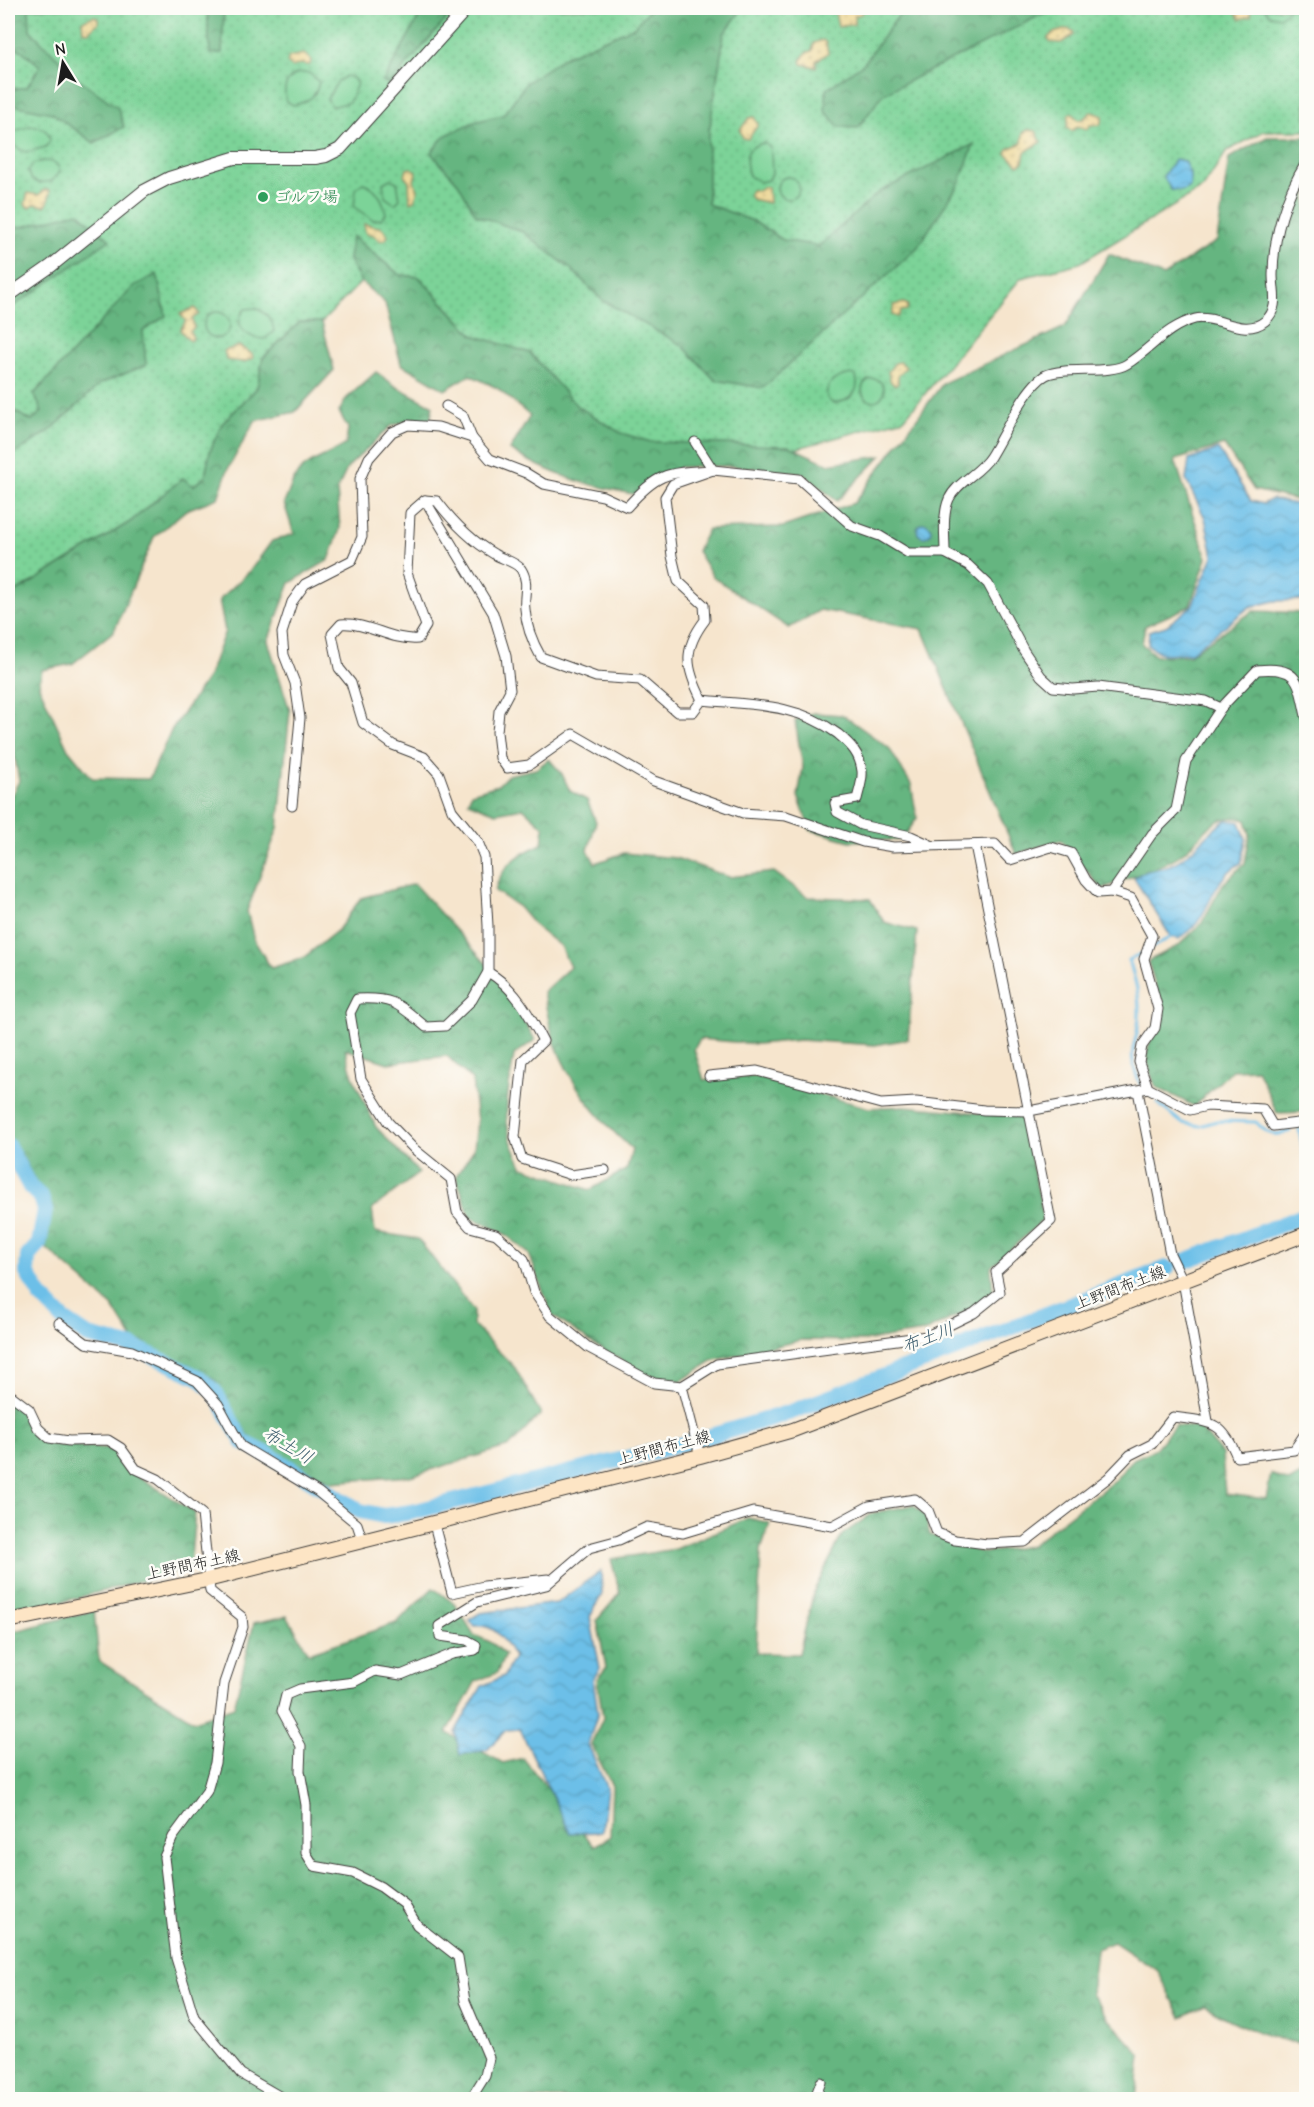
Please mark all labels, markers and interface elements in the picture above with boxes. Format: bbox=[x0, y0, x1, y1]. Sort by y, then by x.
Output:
north arrow bbox=[33, 33, 93, 93]
text: N bbox=[53, 39, 67, 59]
place label: ゴルフ場 bbox=[275, 188, 338, 206]
marker: ゴルフ場 bbox=[256, 190, 270, 204]
street label: 上野間布土線 bbox=[1072, 1262, 1168, 1314]
water label: 布土川 bbox=[899, 1319, 957, 1357]
water label: 布土川 bbox=[259, 1423, 317, 1469]
street label: 上野間布土線 bbox=[615, 1427, 713, 1469]
street label: 上野間布土線 bbox=[144, 1546, 242, 1584]

